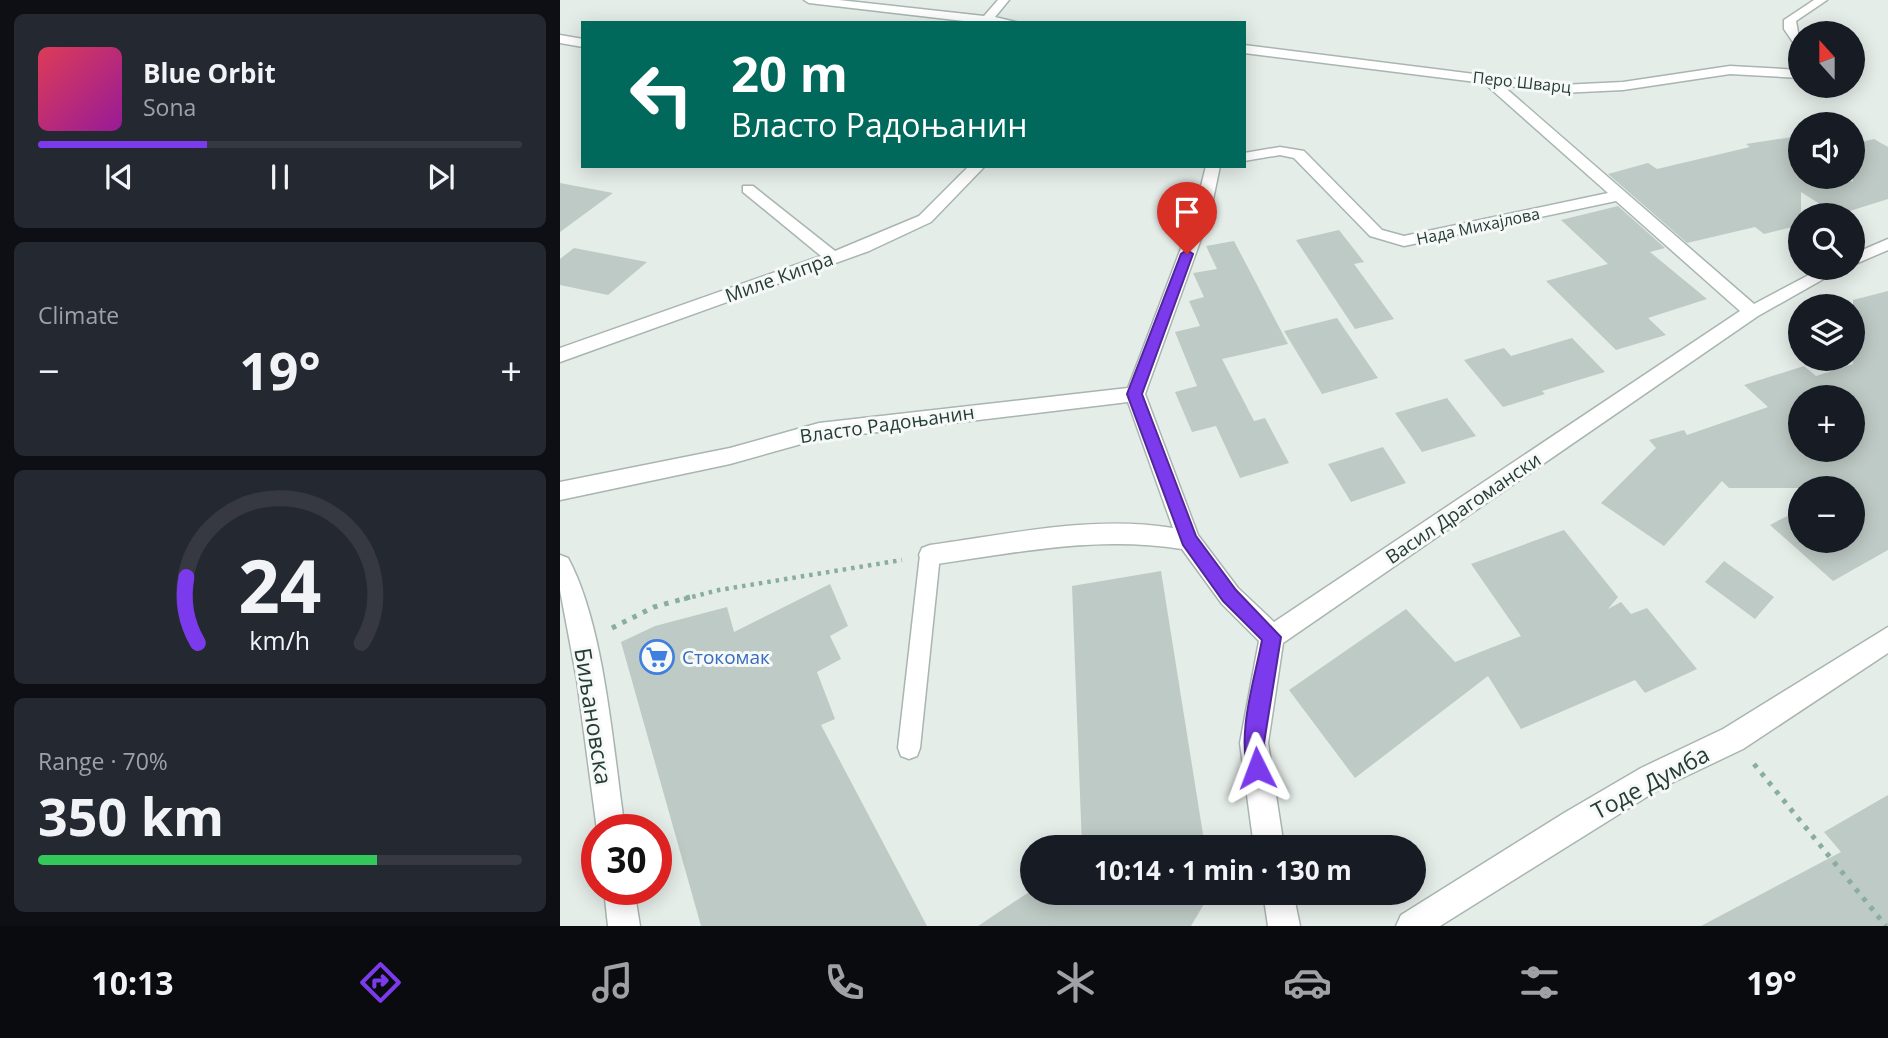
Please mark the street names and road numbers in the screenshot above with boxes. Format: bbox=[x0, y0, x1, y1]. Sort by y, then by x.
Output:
street label: Перо Шварц bbox=[1472, 66, 1572, 98]
street label: Нада Михајлова bbox=[1414, 202, 1542, 250]
street label: Миле Кипра bbox=[721, 245, 837, 309]
street label: Власто Радоњанин bbox=[798, 399, 976, 449]
street label: Васил Драгомански bbox=[1380, 446, 1546, 570]
street label: Биљановска bbox=[567, 645, 621, 787]
street label: Тоде Думба bbox=[1585, 738, 1715, 826]

